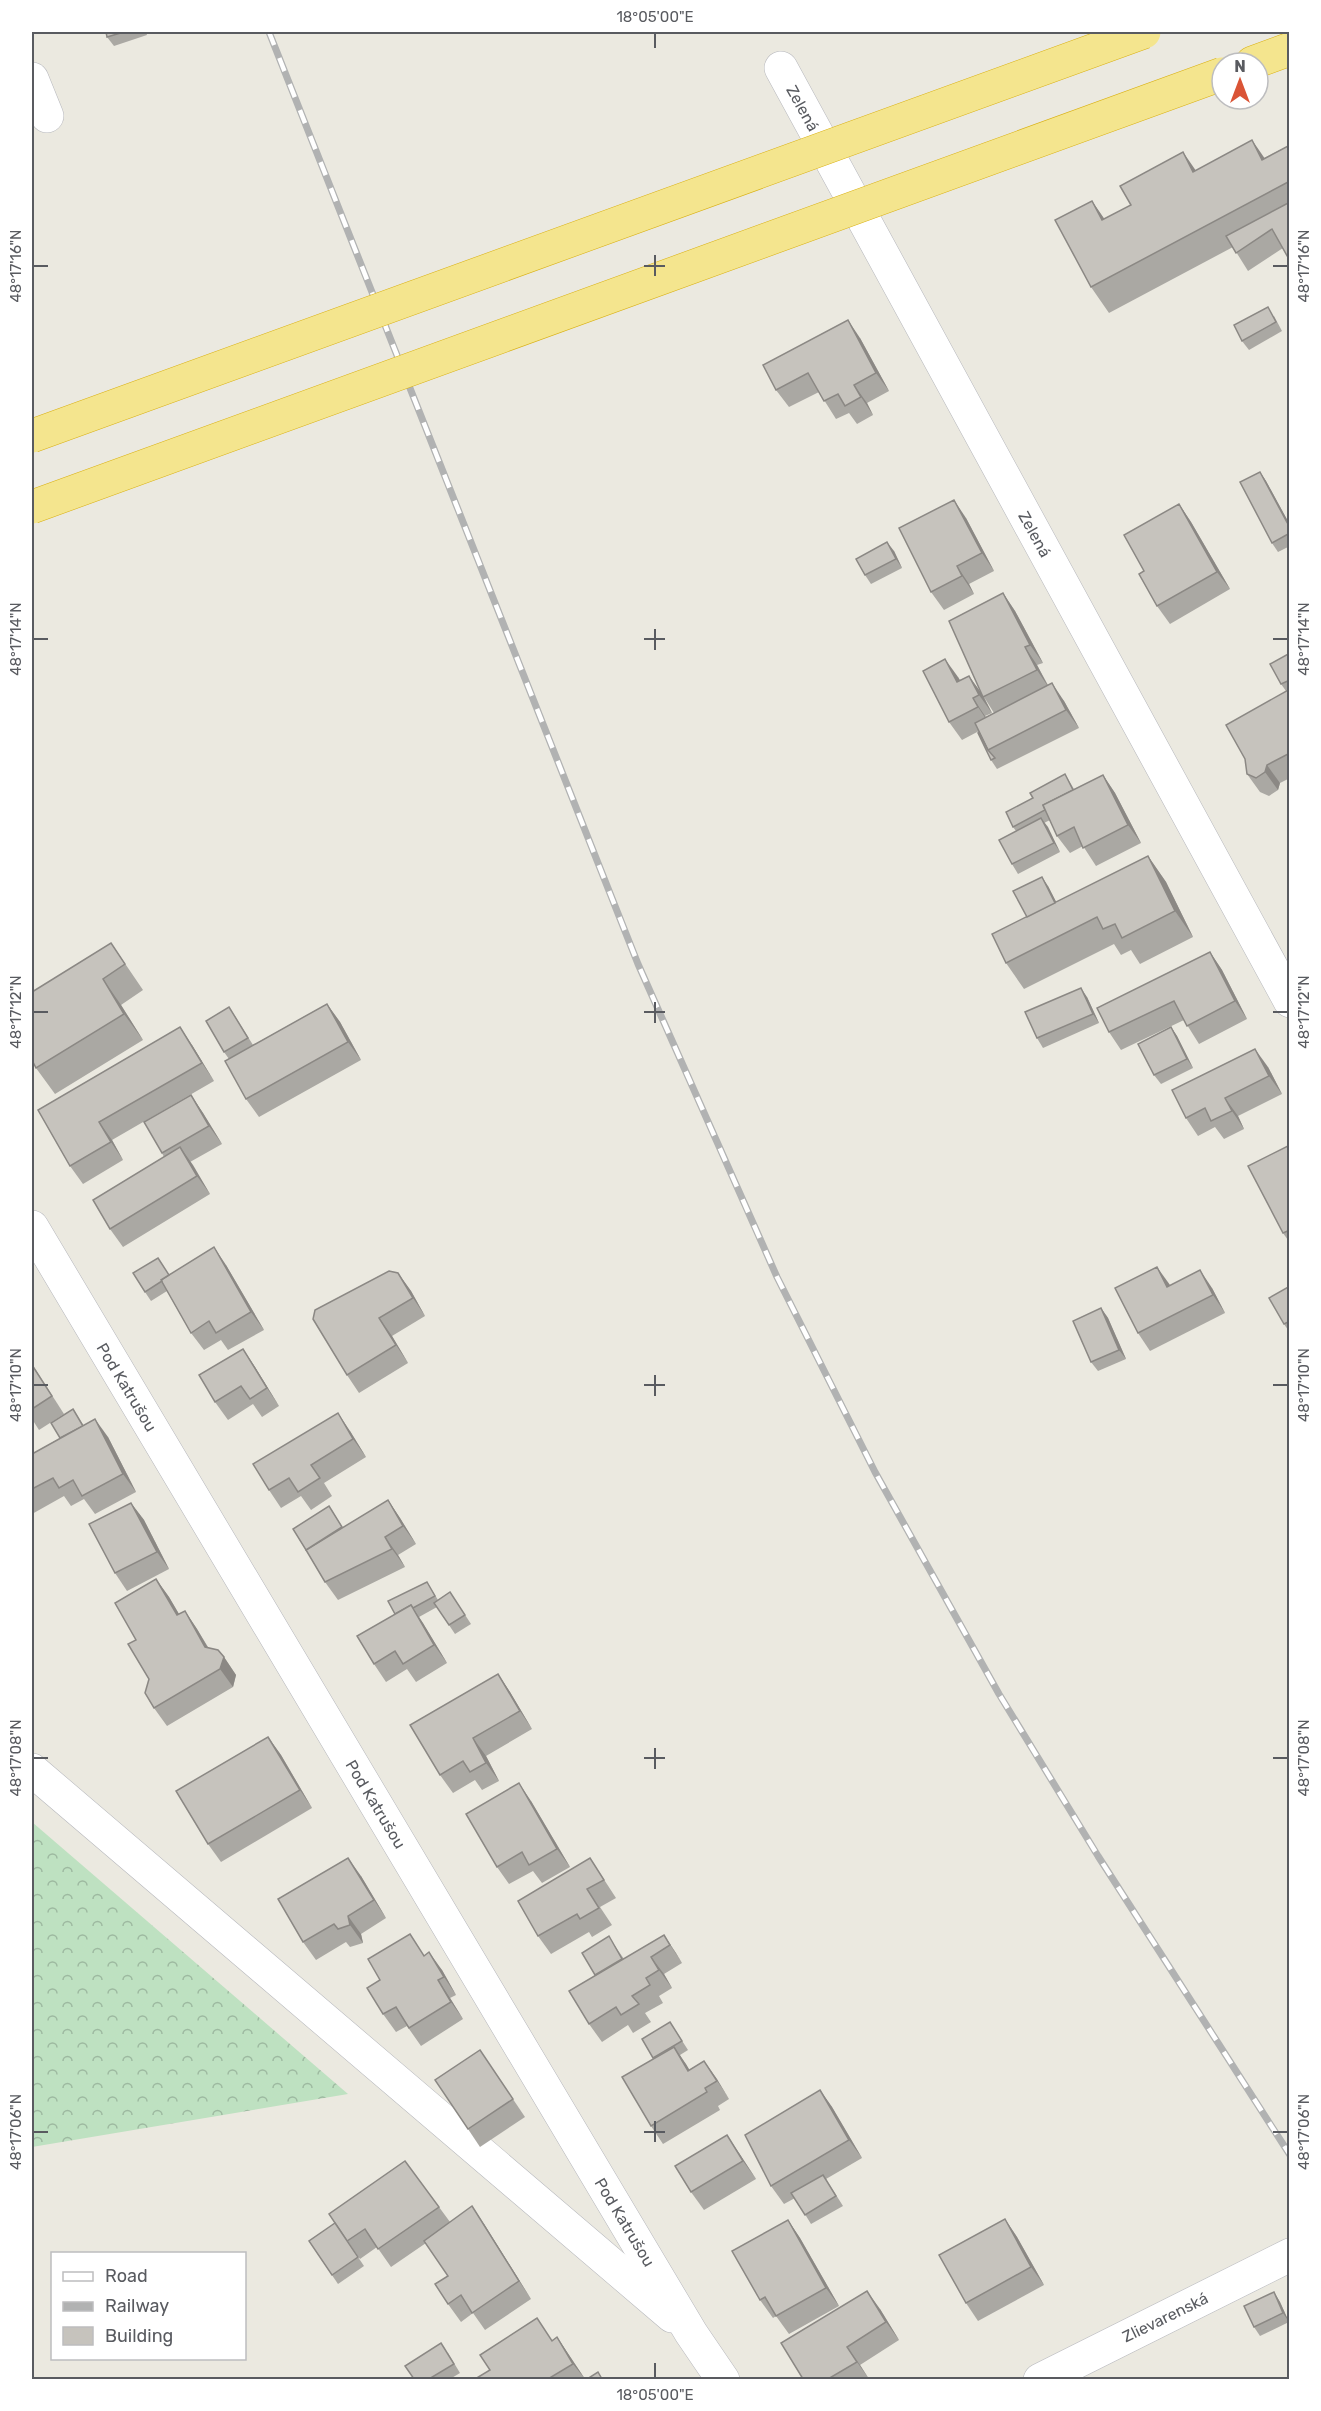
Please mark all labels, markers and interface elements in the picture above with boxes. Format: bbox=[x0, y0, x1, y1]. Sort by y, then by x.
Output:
text: 18°05'00"E bbox=[616, 8, 694, 26]
north arrow bbox=[1210, 51, 1270, 111]
text: N bbox=[1234, 57, 1246, 76]
street label: Zelená bbox=[782, 82, 823, 135]
text: 48°17'16"N bbox=[7, 229, 25, 303]
text: 48°17'16"N bbox=[1295, 229, 1313, 303]
street label: Zelená bbox=[1014, 508, 1055, 561]
text: 48°17'14"N bbox=[7, 602, 25, 676]
text: 48°17'14"N bbox=[1295, 602, 1313, 676]
text: 48°17'12"N bbox=[7, 975, 25, 1049]
text: 48°17'12"N bbox=[1295, 975, 1313, 1049]
street label: Pod Katrušou bbox=[93, 1340, 160, 1435]
text: 48°17'10"N bbox=[7, 1348, 25, 1422]
text: 48°17'10"N bbox=[1295, 1348, 1313, 1422]
text: 48°17'08"N bbox=[7, 1719, 25, 1797]
text: 48°17'08"N bbox=[1295, 1719, 1313, 1797]
street label: Pod Katrušou bbox=[342, 1757, 409, 1852]
text: 48°17'06"N bbox=[7, 2094, 25, 2170]
text: 48°17'06"N bbox=[1295, 2094, 1313, 2170]
street label: Pod Katrušou bbox=[591, 2175, 658, 2270]
legend bbox=[51, 2252, 246, 2360]
text: Road bbox=[105, 2265, 148, 2287]
street label: Zlievarenská bbox=[1119, 2289, 1211, 2346]
text: Railway bbox=[105, 2295, 169, 2317]
text: Building bbox=[105, 2325, 173, 2347]
text: 18°05'00"E bbox=[616, 2386, 694, 2404]

